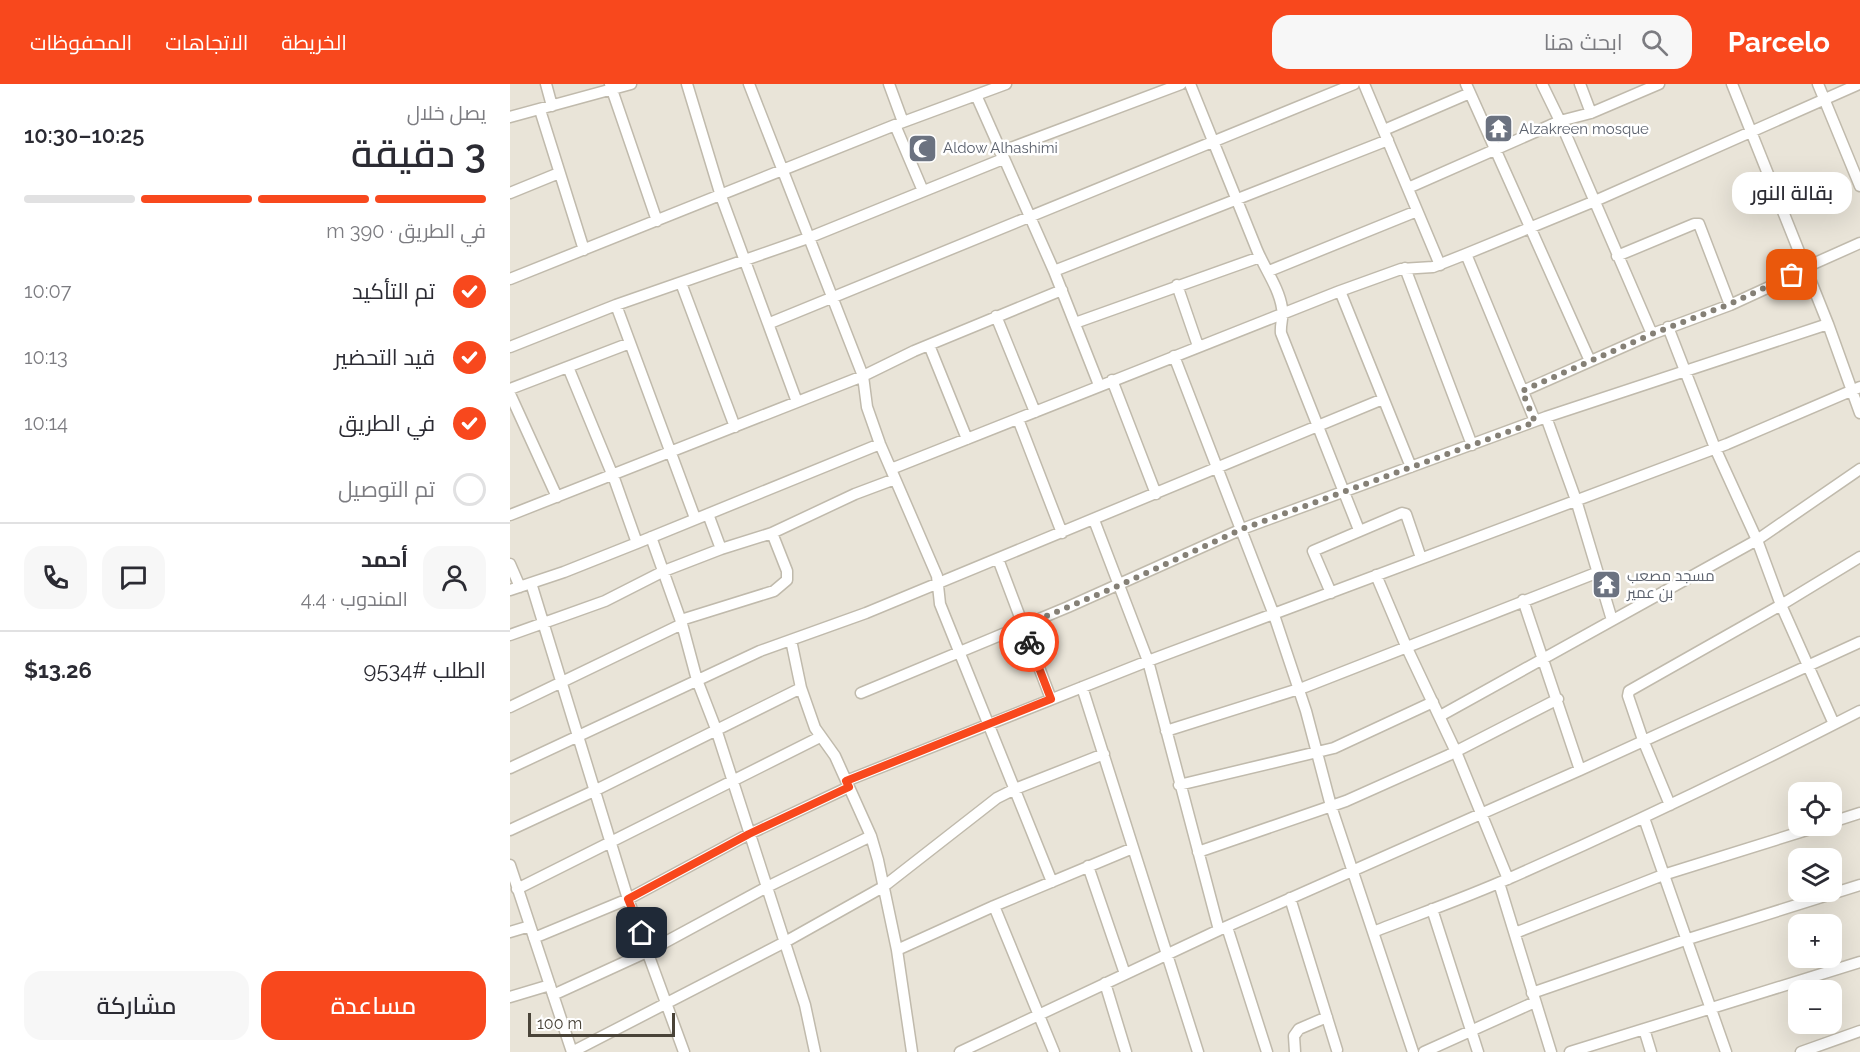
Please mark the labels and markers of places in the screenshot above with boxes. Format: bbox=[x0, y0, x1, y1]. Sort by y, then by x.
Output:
temple icon: Alzakreen mosque bbox=[1482, 113, 1514, 145]
place label: Alzakreen mosque bbox=[1519, 120, 1649, 138]
mosque icon: Aldow Alhashimi bbox=[906, 132, 938, 164]
place label: Aldow Alhashimi bbox=[943, 139, 1058, 157]
callout: بقالة النور bbox=[1732, 173, 1852, 215]
pin bbox=[1766, 249, 1817, 300]
place label: مسجد مصعب بن عمير bbox=[1626, 567, 1715, 603]
temple icon: مسجد مصعب بن عمير bbox=[1590, 569, 1622, 601]
pin bbox=[616, 907, 667, 958]

